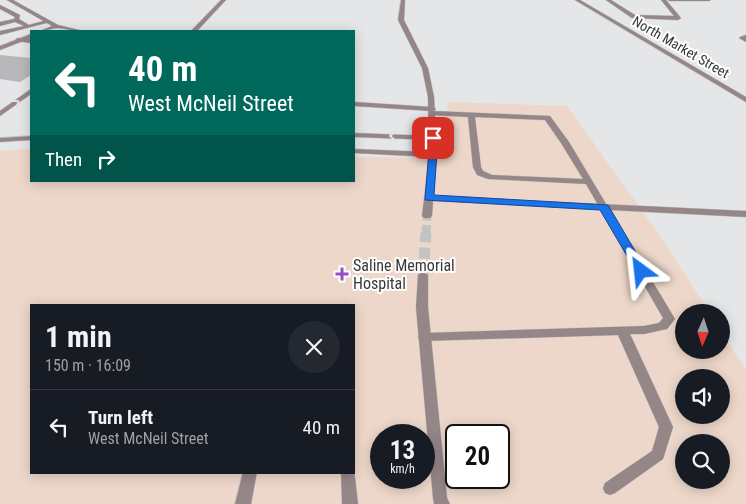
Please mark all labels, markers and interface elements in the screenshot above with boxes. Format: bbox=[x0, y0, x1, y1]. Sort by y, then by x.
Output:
street label: North Market Street bbox=[630, 13, 732, 81]
text: 40 m bbox=[128, 49, 197, 90]
icon: left bbox=[45, 50, 110, 115]
text: West McNeil Street bbox=[128, 91, 294, 116]
one-way arrow bbox=[10, 100, 19, 109]
pin bbox=[412, 117, 454, 159]
icon: arrive bbox=[419, 124, 447, 152]
one-way arrow bbox=[389, 131, 397, 142]
icon: right bbox=[92, 145, 120, 173]
text: Then bbox=[45, 148, 82, 171]
position arrow bbox=[614, 244, 666, 296]
place label: Saline Memorial Hospital bbox=[353, 256, 455, 293]
marker: Saline Memorial Hospital bbox=[335, 267, 349, 281]
north arrow bbox=[675, 304, 730, 359]
map controls bbox=[675, 304, 730, 489]
text: 1 min bbox=[45, 319, 112, 354]
button: close bbox=[288, 321, 340, 373]
text: 150 m · 16:09 bbox=[45, 356, 131, 375]
button: sound bbox=[675, 369, 730, 424]
text: Turn left bbox=[88, 406, 153, 429]
icon: left bbox=[45, 413, 73, 441]
text: 40 m bbox=[303, 416, 340, 439]
speed limit sign: 20 bbox=[445, 424, 510, 489]
text: West McNeil Street bbox=[88, 429, 209, 448]
button: search bbox=[675, 434, 730, 489]
text: 13 bbox=[390, 436, 415, 465]
text: km/h bbox=[390, 462, 415, 476]

